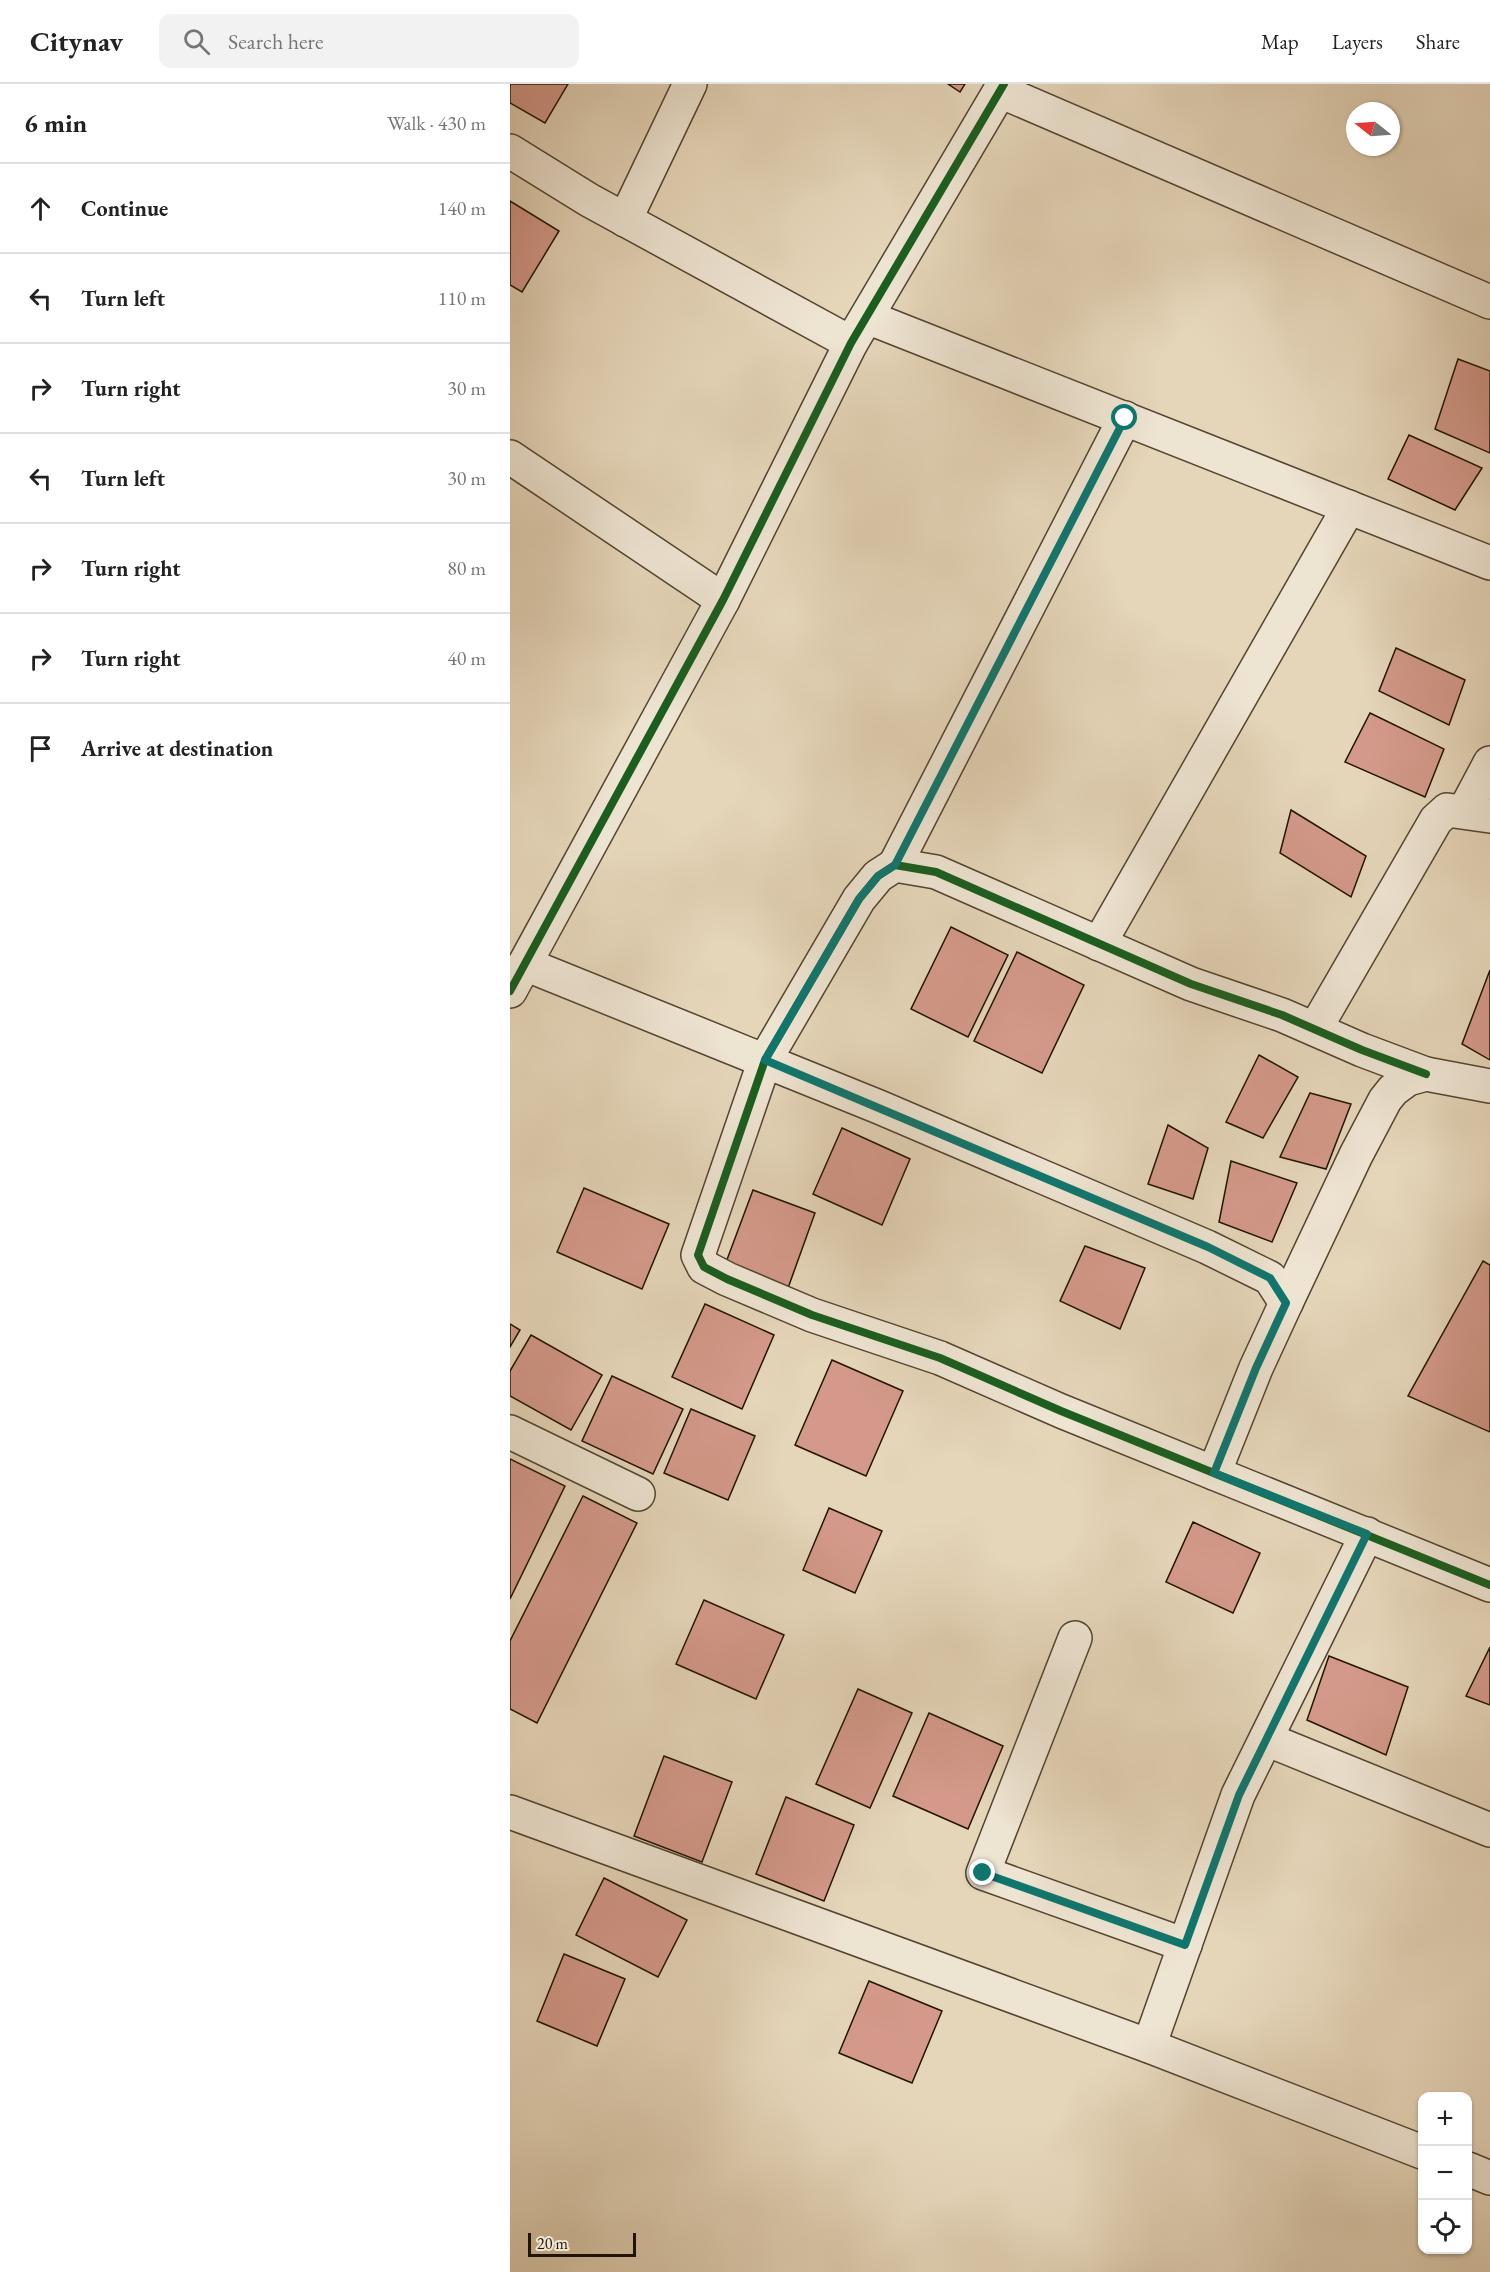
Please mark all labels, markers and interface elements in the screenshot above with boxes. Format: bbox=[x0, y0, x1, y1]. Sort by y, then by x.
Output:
search box bbox=[159, 14, 579, 68]
text: Citynav bbox=[30, 23, 123, 59]
icon: search bbox=[180, 25, 213, 58]
text: Search here bbox=[228, 27, 324, 56]
text: Map bbox=[1261, 28, 1299, 55]
text: Layers bbox=[1332, 28, 1383, 55]
text: Share bbox=[1416, 28, 1460, 55]
north arrow bbox=[1346, 102, 1400, 156]
text: 6 min bbox=[24, 106, 87, 140]
text: Walk · 430 m bbox=[387, 110, 486, 136]
icon: ahead bbox=[24, 192, 57, 225]
text: Continue bbox=[81, 194, 168, 223]
text: 140 m bbox=[438, 195, 486, 221]
icon: left bbox=[24, 282, 57, 315]
text: Turn left bbox=[81, 284, 165, 313]
text: 110 m bbox=[438, 285, 486, 311]
icon: right bbox=[24, 372, 57, 405]
text: Turn right bbox=[81, 374, 180, 403]
text: 30 m bbox=[447, 375, 486, 401]
route start bbox=[1111, 404, 1137, 430]
icon: left bbox=[24, 462, 57, 495]
text: Turn left bbox=[81, 464, 165, 493]
text: 30 m bbox=[447, 465, 486, 491]
icon: right bbox=[24, 552, 57, 585]
text: Turn right bbox=[81, 554, 180, 583]
text: 80 m bbox=[447, 555, 486, 581]
icon: right bbox=[24, 642, 57, 675]
text: Turn right bbox=[81, 644, 180, 673]
text: 40 m bbox=[447, 645, 486, 671]
icon: arrive bbox=[24, 732, 57, 765]
text: Arrive at destination bbox=[81, 734, 273, 763]
route end bbox=[969, 1859, 995, 1885]
map controls bbox=[1418, 2092, 1472, 2254]
button: + bbox=[1418, 2092, 1472, 2146]
button: − bbox=[1418, 2146, 1472, 2200]
button: locate bbox=[1418, 2200, 1472, 2254]
scale bar bbox=[528, 2230, 636, 2258]
text: 20 m bbox=[537, 2233, 568, 2254]

